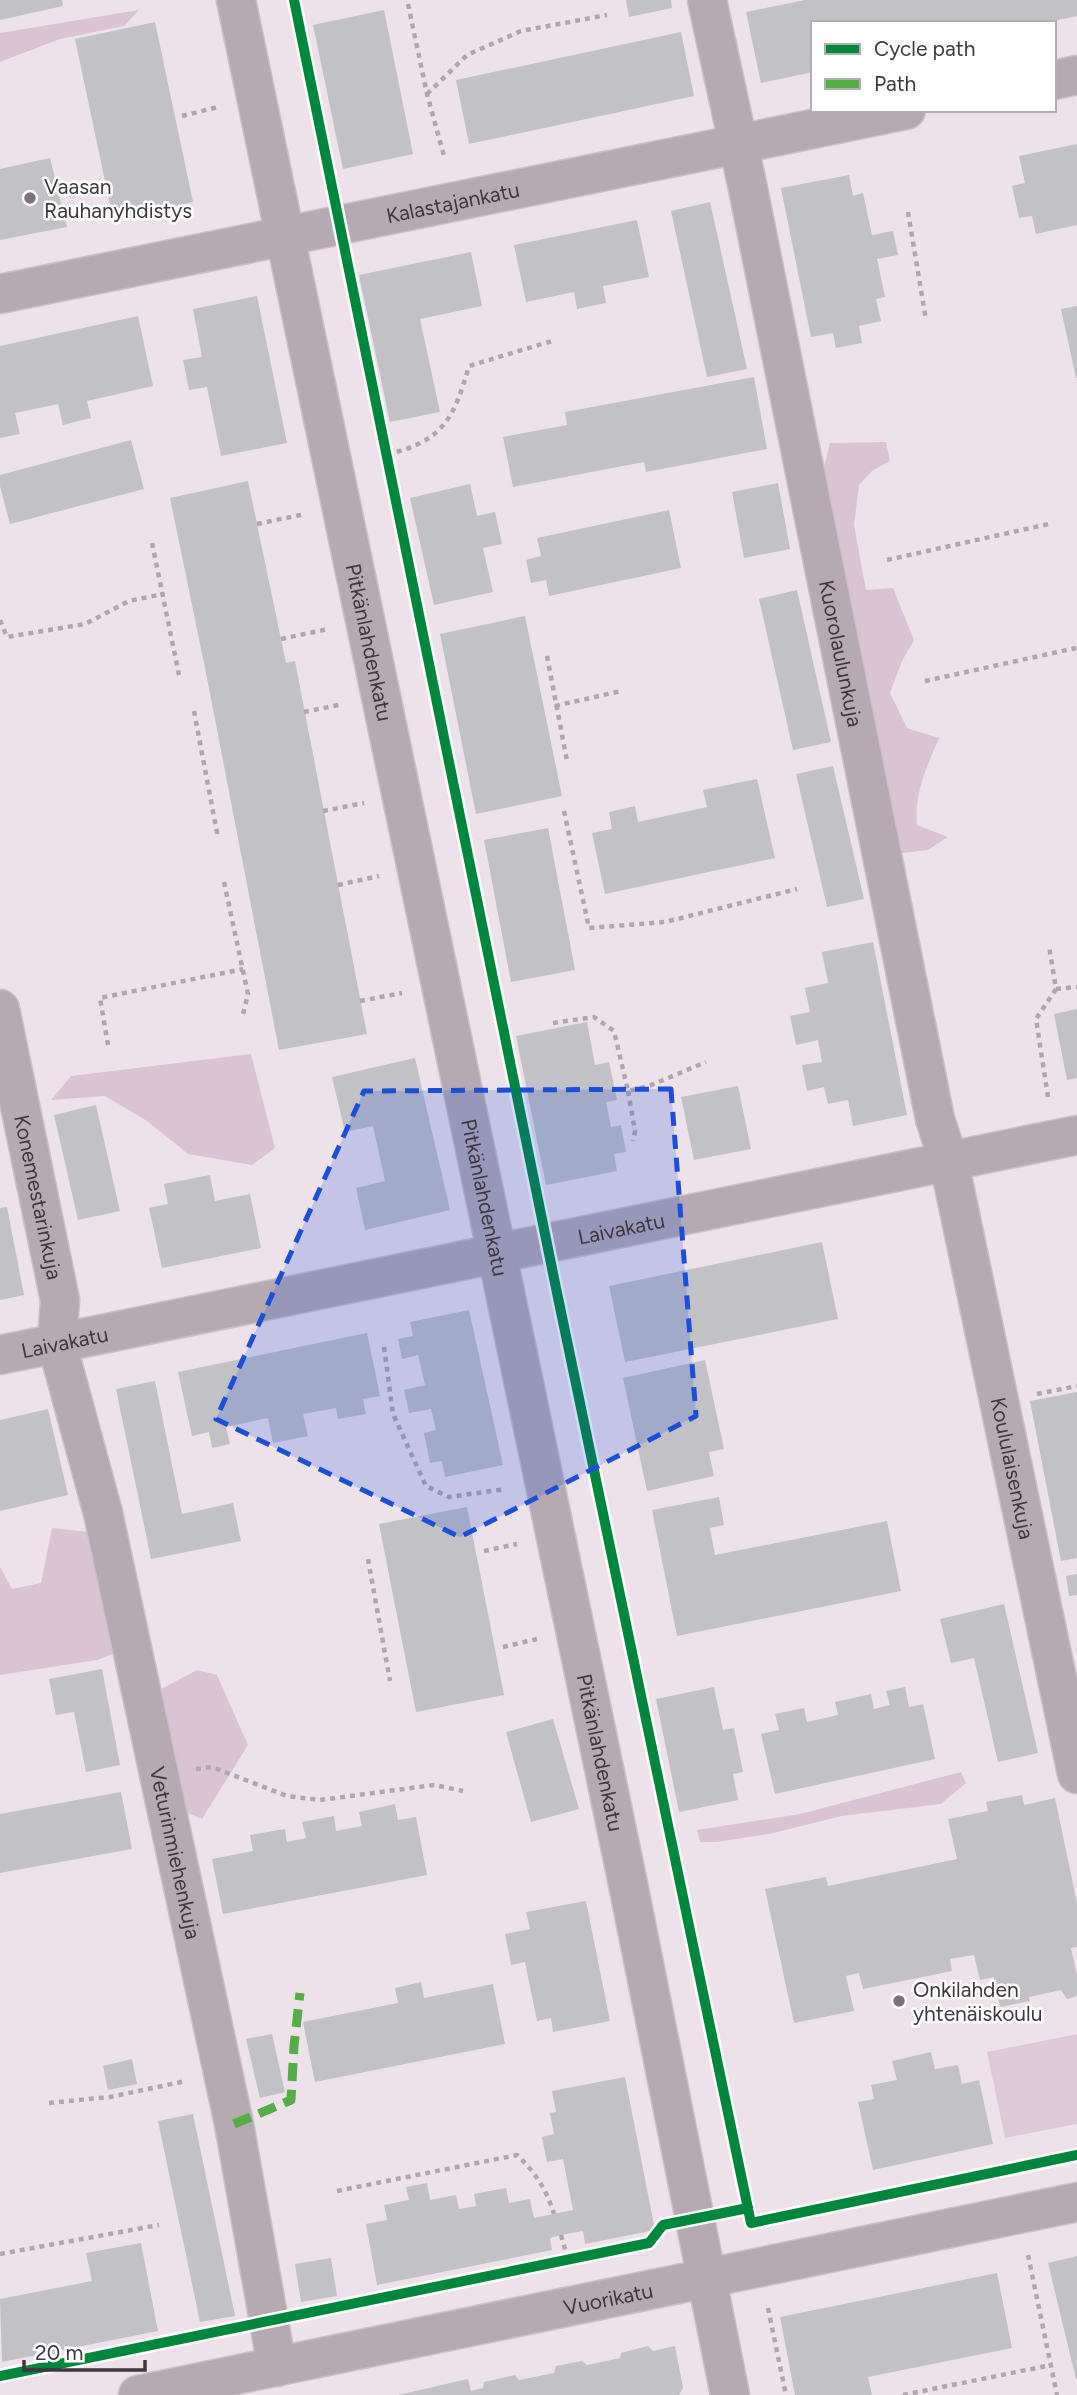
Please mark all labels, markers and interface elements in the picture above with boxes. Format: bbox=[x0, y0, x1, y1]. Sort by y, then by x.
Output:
legend bbox=[811, 21, 1056, 112]
text: Cycle path bbox=[874, 36, 975, 61]
text: Path bbox=[874, 71, 916, 96]
place label: Vaasan Rauhanyhdistys bbox=[44, 174, 192, 223]
street label: Kalastajankatu bbox=[384, 176, 522, 228]
marker: Vaasan Rauhanyhdistys bbox=[22, 190, 38, 206]
street label: Pitkänlahdenkatu bbox=[341, 561, 398, 723]
street label: Kuorolaulunkuja bbox=[814, 578, 868, 729]
street label: Konemestarinkuja bbox=[10, 1112, 68, 1282]
street label: Pitkänlahdenkatu bbox=[457, 1116, 514, 1278]
street label: Laivakatu bbox=[575, 1207, 667, 1249]
street label: Laivakatu bbox=[19, 1321, 110, 1363]
street label: Koululaisenkuja bbox=[986, 1395, 1040, 1541]
street label: Pitkänlahdenkatu bbox=[572, 1671, 629, 1834]
street label: Veturinmiehenkuja bbox=[145, 1764, 207, 1942]
place label: Onkilahden yhtenäiskoulu bbox=[913, 1977, 1042, 2026]
marker: Onkilahden yhtenäiskoulu bbox=[891, 1993, 907, 2009]
street label: Vuorikatu bbox=[561, 2277, 655, 2320]
scale bar bbox=[24, 2328, 145, 2372]
text: 20 m bbox=[35, 2340, 83, 2365]

